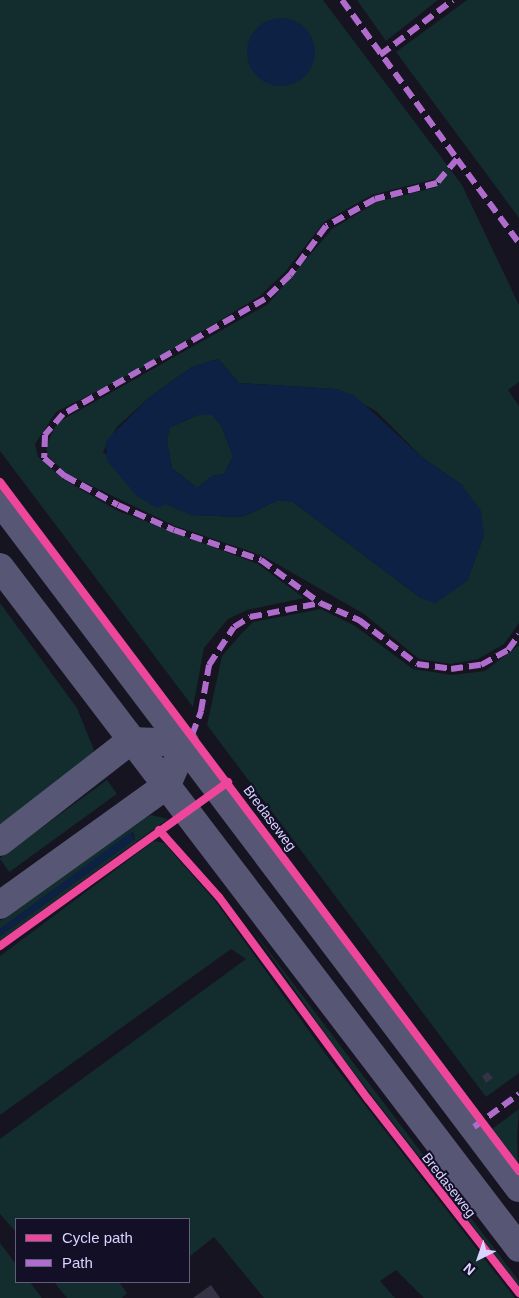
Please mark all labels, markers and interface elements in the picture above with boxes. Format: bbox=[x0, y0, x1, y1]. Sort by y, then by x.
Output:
street label: Bredaseweg bbox=[240, 782, 300, 854]
street label: Bredaseweg bbox=[418, 1149, 480, 1221]
legend bbox=[15, 1218, 190, 1283]
text: Cycle path bbox=[62, 1229, 133, 1246]
north arrow bbox=[454, 1233, 504, 1283]
text: Path bbox=[62, 1254, 93, 1271]
text: N bbox=[460, 1260, 478, 1279]

